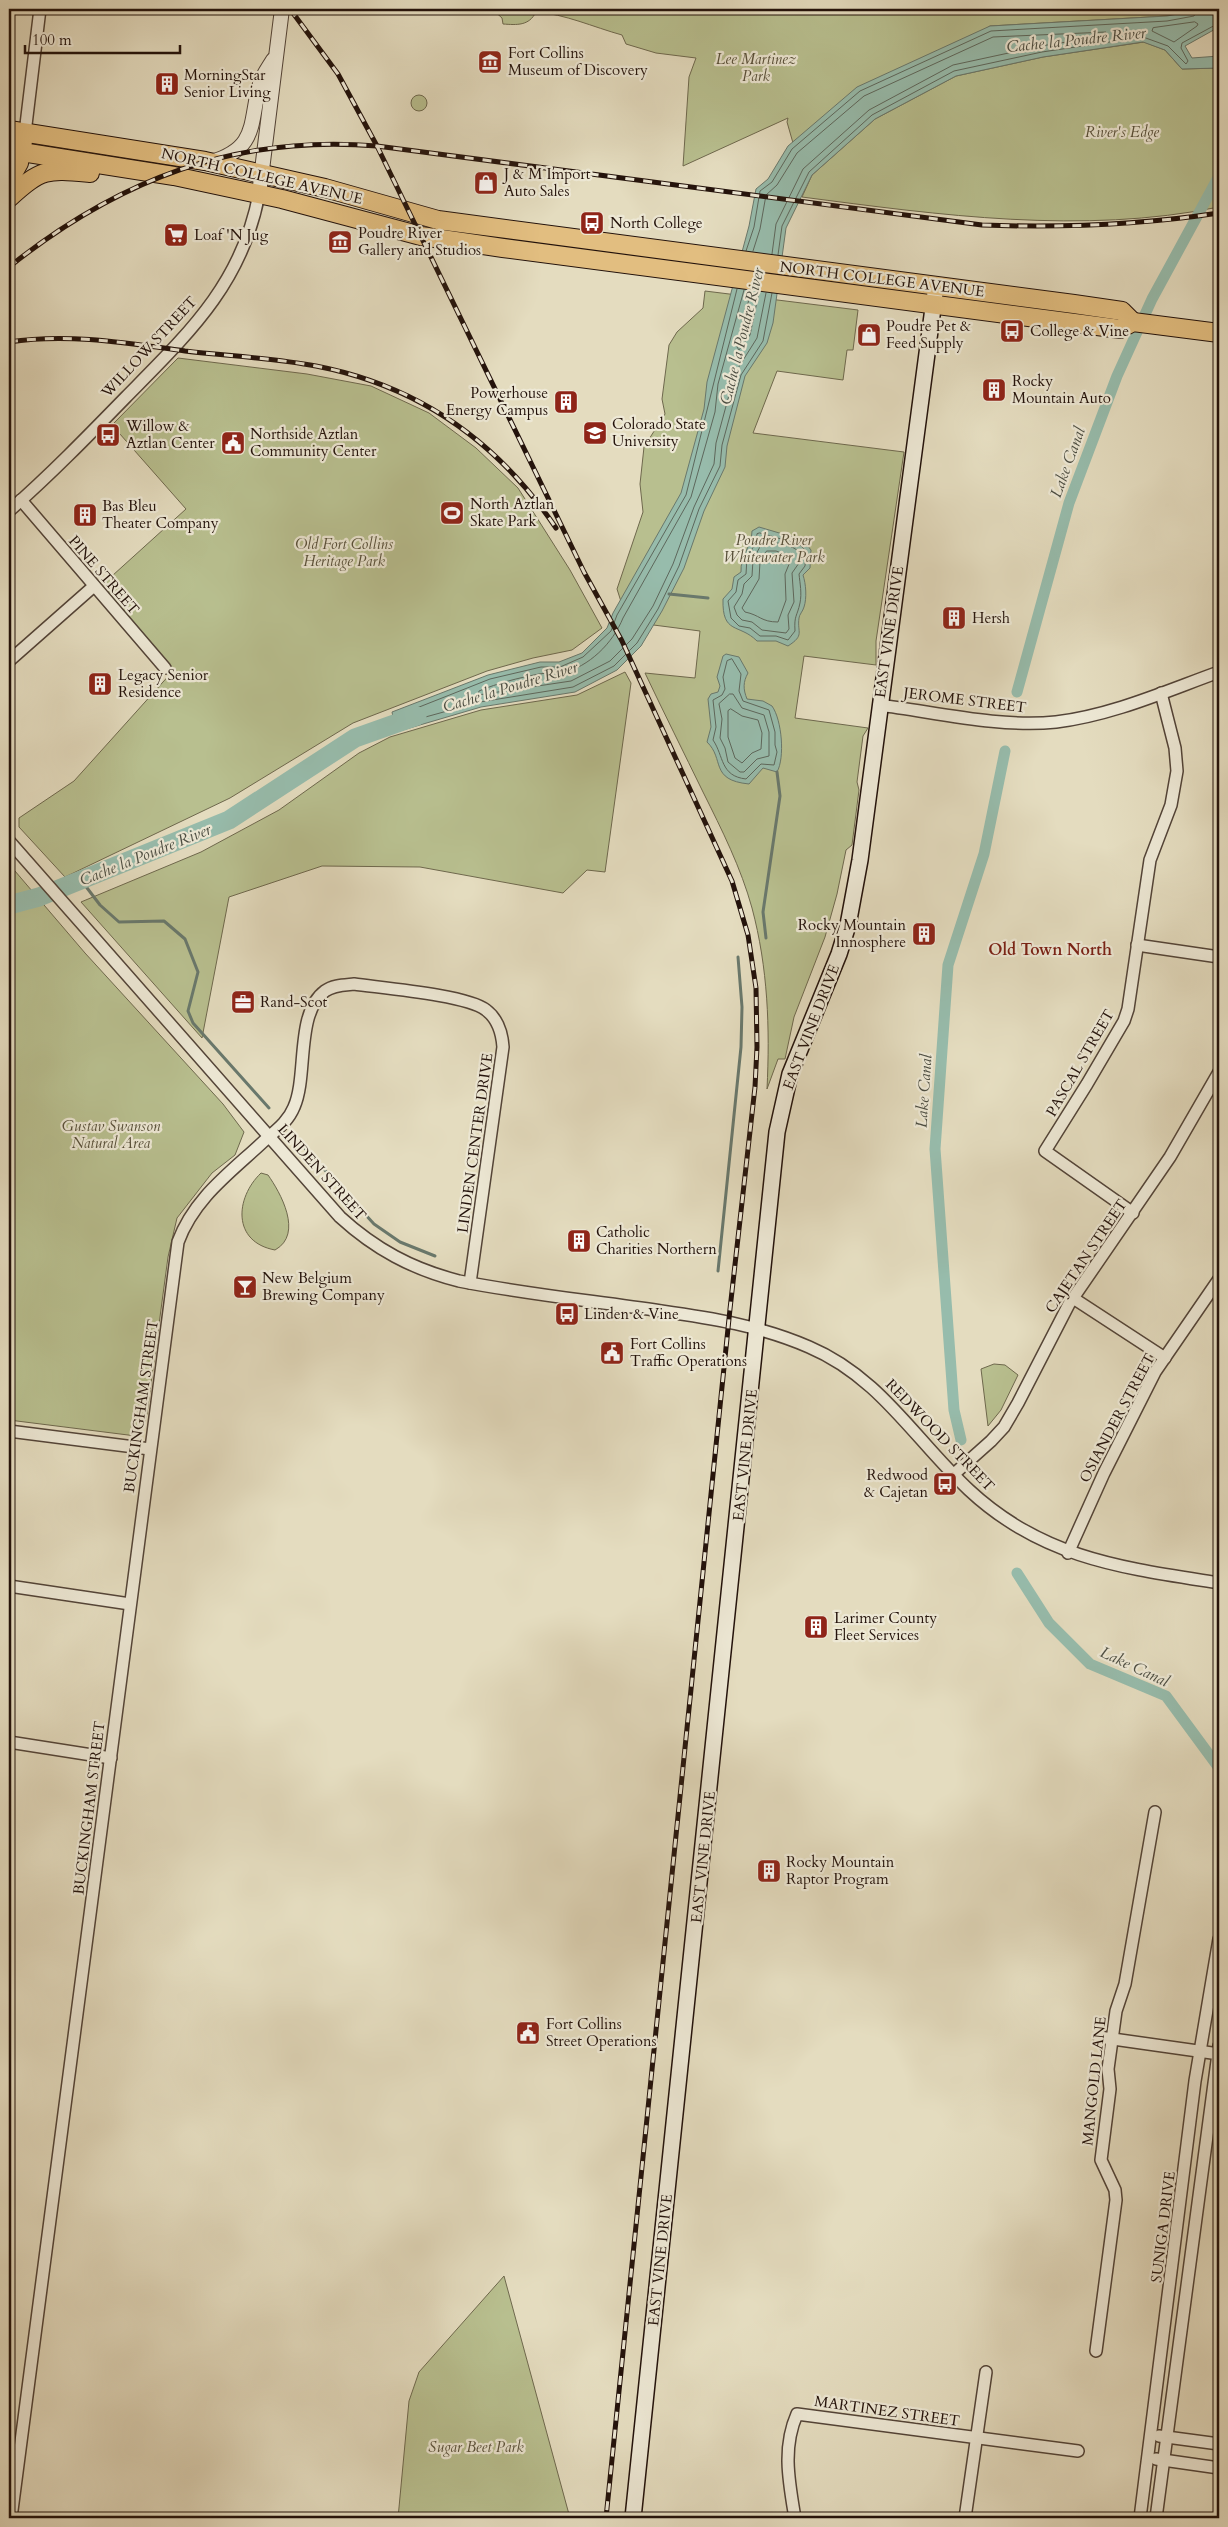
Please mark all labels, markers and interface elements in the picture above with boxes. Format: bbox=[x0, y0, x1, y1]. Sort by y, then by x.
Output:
scale bar bbox=[25, 22, 180, 54]
water label: Cache la Poudre River bbox=[1005, 22, 1148, 58]
text: 100 m bbox=[32, 30, 72, 50]
place label: Fort Collins Museum of Discovery bbox=[508, 43, 648, 80]
museum icon: Fort Collins Museum of Discovery bbox=[477, 49, 503, 75]
park label: Lee Martinez Park bbox=[716, 49, 797, 86]
place label: MorningStar Senior Living bbox=[184, 65, 271, 102]
building icon: MorningStar Senior Living bbox=[154, 71, 180, 97]
park label: River's Edge bbox=[1085, 122, 1159, 142]
street label: NORTH COLLEGE AVENUE bbox=[159, 143, 365, 209]
place label: J & M Import Auto Sales bbox=[502, 164, 591, 201]
shop icon: J & M Import Auto Sales bbox=[473, 170, 499, 196]
bus stop icon: North College bbox=[579, 210, 605, 236]
place label: North College bbox=[610, 213, 703, 233]
supermarket icon: Loaf 'N Jug bbox=[163, 222, 189, 248]
place label: Poudre River Gallery and Studios bbox=[358, 223, 481, 260]
place label: Loaf 'N Jug bbox=[194, 225, 269, 245]
museum icon: Poudre River Gallery and Studios bbox=[327, 229, 353, 255]
street label: NORTH COLLEGE AVENUE bbox=[779, 257, 985, 301]
water label: Cache la Poudre River bbox=[714, 265, 770, 407]
street label: WILLOW STREET bbox=[96, 292, 201, 403]
place label: Poudre Pet & Feed Supply bbox=[886, 316, 971, 353]
bus stop icon: College & Vine bbox=[999, 318, 1025, 344]
place label: College & Vine bbox=[1030, 321, 1129, 341]
shop icon: Poudre Pet & Feed Supply bbox=[856, 322, 882, 348]
place label: Rocky Mountain Auto bbox=[1012, 371, 1111, 408]
building icon: Rocky Mountain Auto bbox=[981, 377, 1007, 403]
place label: Powerhouse Energy Campus bbox=[446, 383, 548, 420]
building icon: Powerhouse Energy Campus bbox=[553, 389, 579, 415]
place label: Colorado State University bbox=[612, 414, 706, 451]
place label: Willow & Aztlan Center bbox=[125, 416, 215, 453]
school or university icon: Colorado State University bbox=[582, 420, 608, 446]
bus stop icon: Willow & Aztlan Center bbox=[95, 422, 121, 448]
water label: Lake Canal bbox=[1045, 423, 1091, 501]
place label: Northside Aztlan Community Center bbox=[250, 424, 377, 461]
public building icon: Northside Aztlan Community Center bbox=[220, 430, 246, 456]
place label: North Aztlan Skate Park bbox=[470, 494, 555, 531]
place label: Bas Bleu Theater Company bbox=[102, 496, 219, 533]
sports icon: North Aztlan Skate Park bbox=[439, 500, 465, 526]
building icon: Bas Bleu Theater Company bbox=[72, 502, 98, 528]
park label: Poudre River Whitewater Park bbox=[723, 530, 825, 567]
street label: PINE STREET bbox=[64, 531, 144, 619]
park label: Old Fort Collins Heritage Park bbox=[295, 534, 393, 571]
street label: EAST VINE DRIVE bbox=[870, 565, 908, 699]
building icon: Hersh bbox=[941, 605, 967, 631]
place label: Hersh bbox=[972, 608, 1011, 628]
water label: Cache la Poudre River bbox=[440, 656, 581, 718]
place label: Legacy Senior Residence bbox=[118, 665, 209, 702]
building icon: Legacy Senior Residence bbox=[87, 671, 113, 697]
street label: JEROME STREET bbox=[900, 682, 1028, 717]
water label: Cache la Poudre River bbox=[76, 818, 215, 891]
place label: Rocky Mountain Innosphere bbox=[798, 915, 906, 952]
building icon: Rocky Mountain Innosphere bbox=[911, 921, 937, 947]
district label: Old Town North bbox=[988, 939, 1112, 961]
street label: EAST VINE DRIVE bbox=[778, 961, 844, 1093]
office icon: Rand-Scot bbox=[230, 989, 256, 1015]
place label: Rand-Scot bbox=[260, 992, 328, 1012]
street label: PASCAL STREET bbox=[1041, 1006, 1119, 1120]
street label: LINDEN CENTER DRIVE bbox=[452, 1052, 498, 1234]
water label: Lake Canal bbox=[910, 1053, 938, 1129]
park label: Gustav Swanson Natural Area bbox=[62, 1116, 161, 1153]
street label: LINDEN STREET bbox=[273, 1119, 371, 1225]
street label: CAJETAN STREET bbox=[1040, 1195, 1132, 1317]
place label: Catholic Charities Northern bbox=[596, 1222, 717, 1259]
building icon: Catholic Charities Northern bbox=[566, 1228, 592, 1254]
place label: New Belgium Brewing Company bbox=[262, 1268, 385, 1305]
bar icon: New Belgium Brewing Company bbox=[232, 1274, 258, 1300]
bus stop icon: Linden & Vine bbox=[554, 1301, 580, 1327]
place label: Linden & Vine bbox=[584, 1304, 679, 1324]
street label: BUCKINGHAM STREET bbox=[119, 1318, 163, 1494]
place label: Fort Collins Traffic Operations bbox=[630, 1334, 747, 1371]
public building icon: Fort Collins Traffic Operations bbox=[599, 1340, 625, 1366]
street label: OSIANDER STREET bbox=[1075, 1350, 1159, 1486]
street label: REDWOOD STREET bbox=[881, 1374, 999, 1496]
street label: EAST VINE DRIVE bbox=[728, 1388, 762, 1522]
place label: Redwood & Cajetan bbox=[864, 1465, 928, 1502]
bus stop icon: Redwood & Cajetan bbox=[932, 1471, 958, 1497]
place label: Larimer County Fleet Services bbox=[834, 1608, 937, 1645]
building icon: Larimer County Fleet Services bbox=[803, 1614, 829, 1640]
water label: Lake Canal bbox=[1096, 1641, 1173, 1693]
street label: BUCKINGHAM STREET bbox=[68, 1720, 110, 1896]
street label: EAST VINE DRIVE bbox=[686, 1790, 720, 1924]
place label: Rocky Mountain Raptor Program bbox=[786, 1852, 895, 1889]
building icon: Rocky Mountain Raptor Program bbox=[756, 1858, 782, 1884]
place label: Fort Collins Street Operations bbox=[546, 2014, 656, 2051]
street label: MANGOLD LANE bbox=[1077, 2016, 1111, 2146]
public building icon: Fort Collins Street Operations bbox=[515, 2020, 541, 2046]
street label: SUNIGA DRIVE bbox=[1146, 2170, 1180, 2284]
street label: EAST VINE DRIVE bbox=[643, 2193, 677, 2327]
street label: MARTINEZ STREET bbox=[813, 2391, 961, 2431]
park label: Sugar Beet Park bbox=[428, 2437, 524, 2457]

